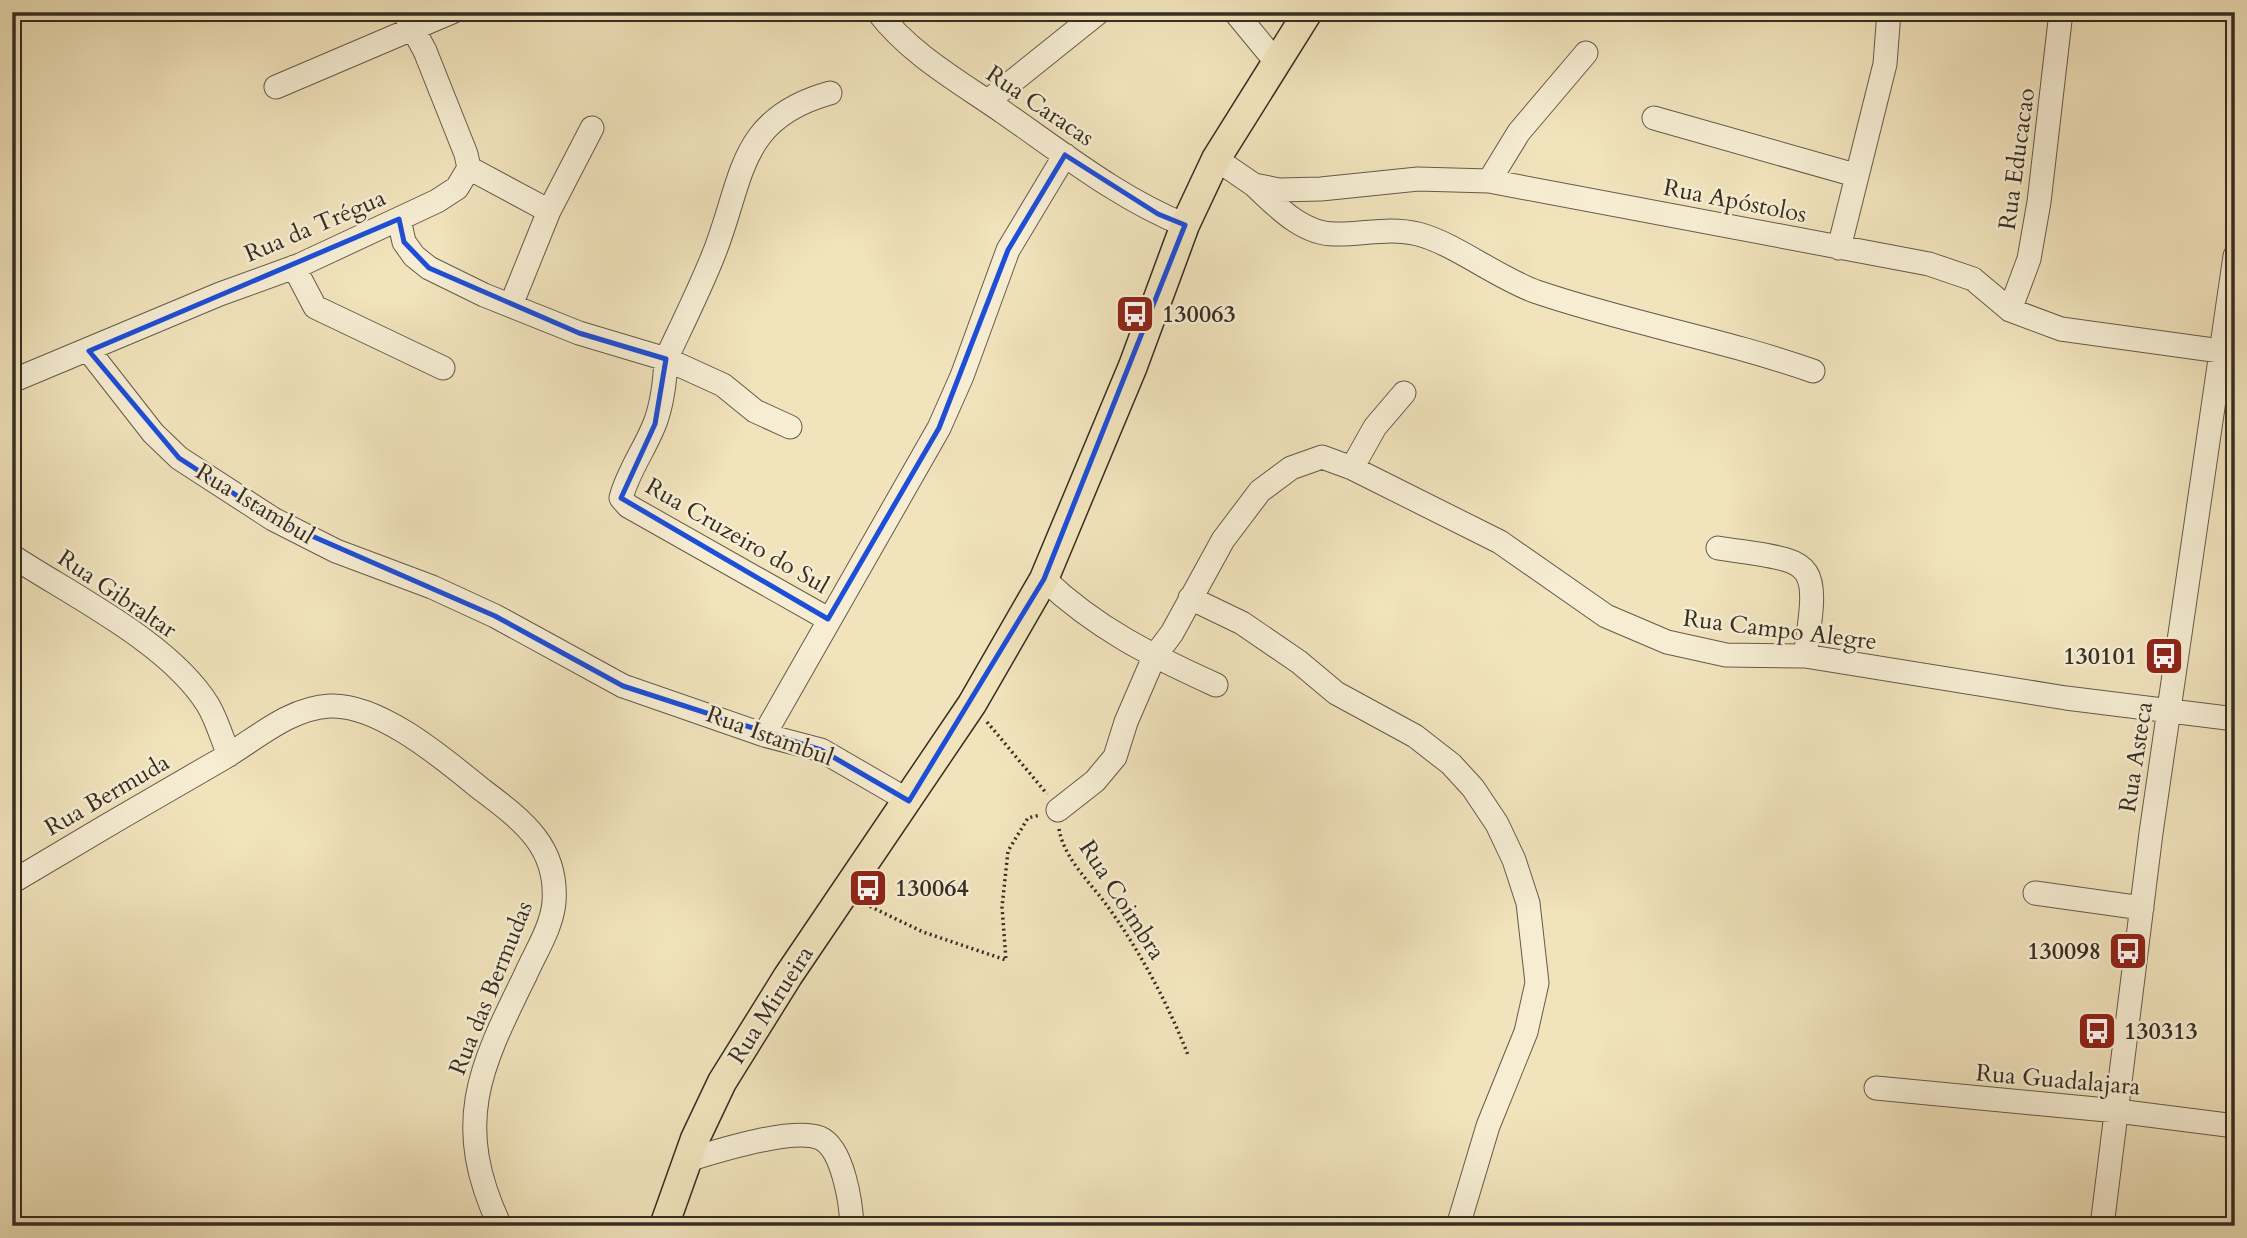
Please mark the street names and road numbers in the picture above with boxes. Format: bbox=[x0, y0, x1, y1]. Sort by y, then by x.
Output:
street label: Rua Caracas bbox=[979, 58, 1101, 154]
street label: Rua Educacao bbox=[1991, 86, 2043, 232]
street label: Rua Apóstolos bbox=[1661, 171, 1809, 231]
street label: Rua da Trégua bbox=[239, 181, 391, 271]
street label: Rua Istambul bbox=[189, 456, 321, 552]
street label: Rua Cruzeiro do Sul bbox=[639, 470, 835, 602]
street label: Rua Gibraltar bbox=[51, 542, 183, 646]
street label: Rua Campo Alegre bbox=[1681, 602, 1879, 658]
street label: Rua Istambul bbox=[702, 698, 838, 774]
street label: Rua Asteca bbox=[2111, 699, 2161, 815]
street label: Rua Bermuda bbox=[38, 746, 176, 844]
street label: Rua Coimbra bbox=[1071, 834, 1173, 967]
street label: Rua das Bermudas bbox=[441, 896, 541, 1080]
street label: Rua Mirueira bbox=[720, 939, 822, 1070]
street label: Rua Guadalajara bbox=[1974, 1056, 2142, 1104]

